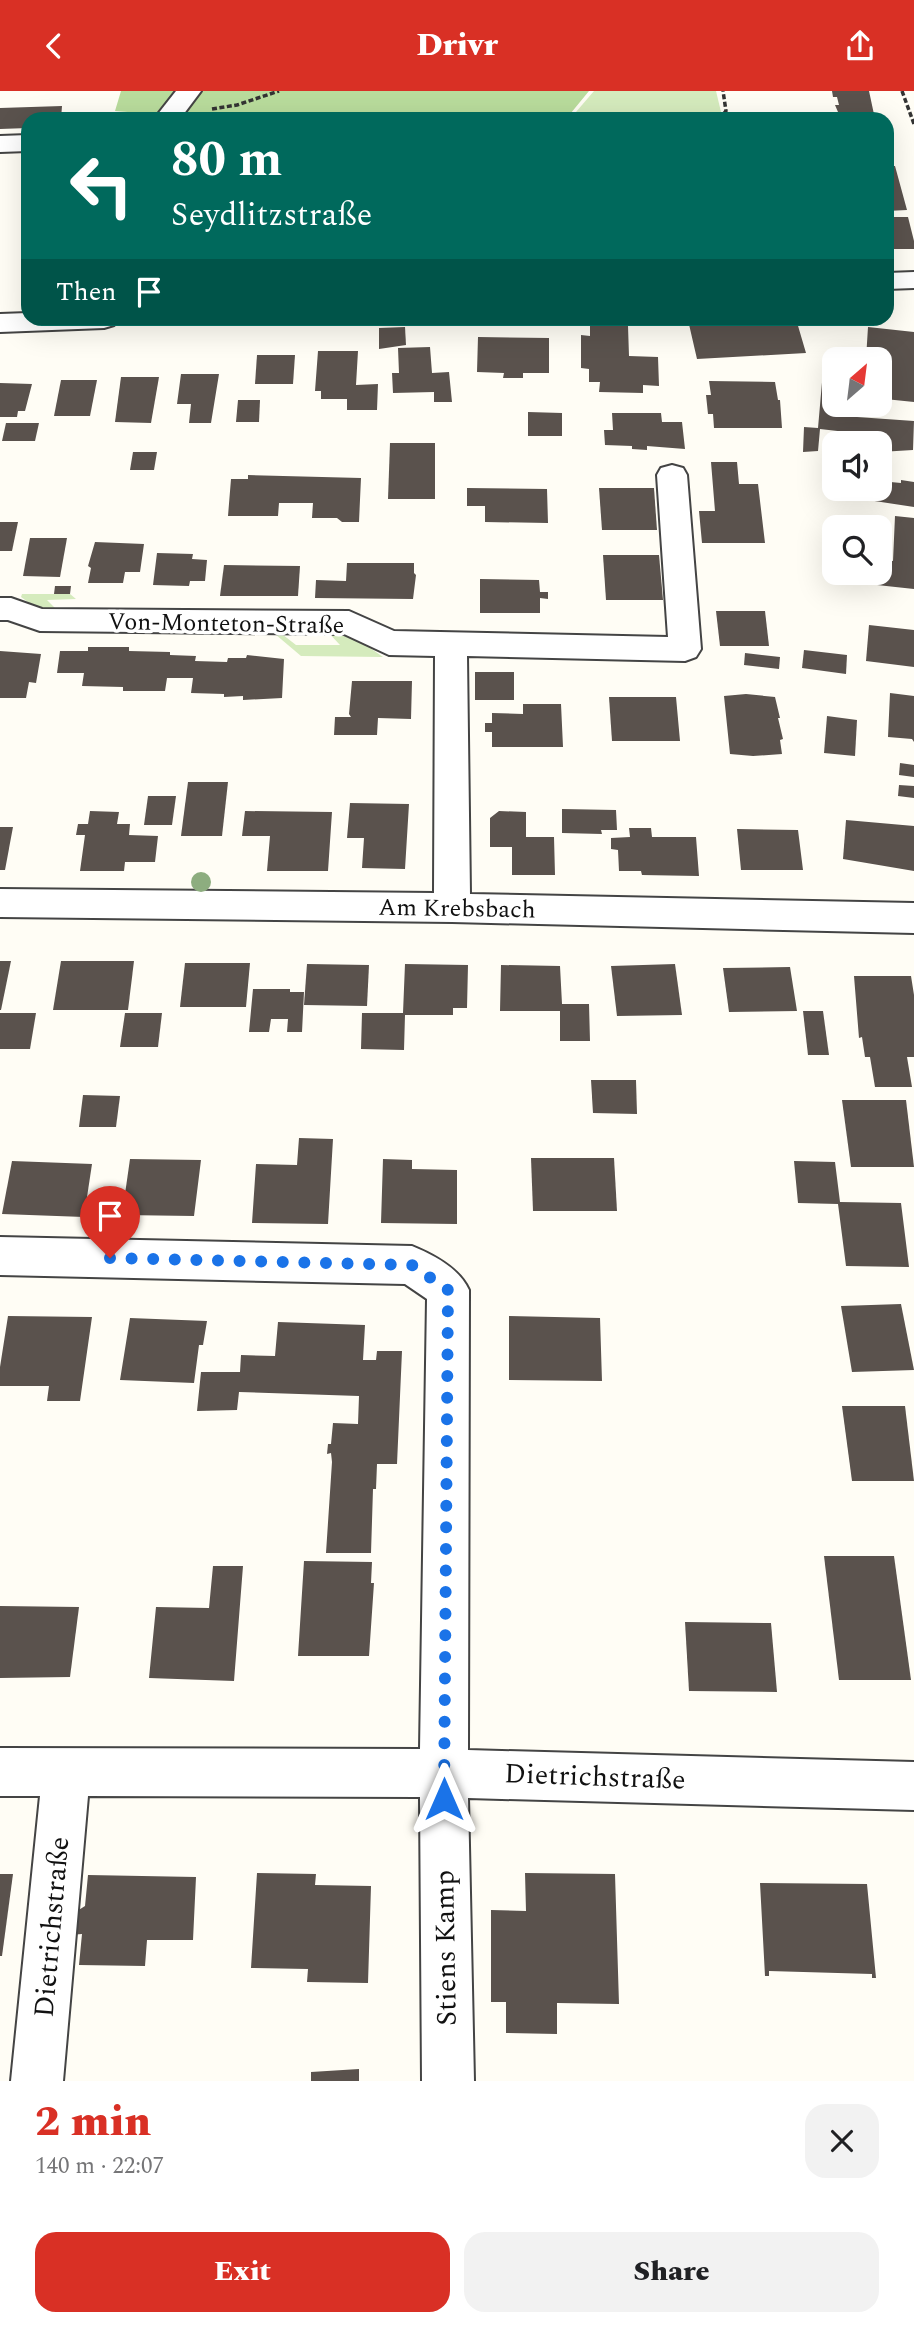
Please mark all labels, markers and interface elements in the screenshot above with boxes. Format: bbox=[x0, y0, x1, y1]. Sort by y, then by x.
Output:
text: Drivr bbox=[416, 21, 498, 70]
icon: back bbox=[35, 27, 73, 65]
icon: share bbox=[841, 27, 879, 65]
text: 80 m bbox=[171, 123, 282, 198]
icon: left bbox=[56, 140, 147, 231]
text: Seydlitzstraße bbox=[171, 191, 372, 240]
text: Then bbox=[56, 272, 116, 312]
icon: arrive bbox=[130, 273, 168, 311]
north arrow bbox=[822, 347, 892, 417]
map controls bbox=[822, 347, 892, 585]
button: sound bbox=[822, 431, 892, 501]
button: search bbox=[822, 515, 892, 585]
street label: Von-Monteton-Straße bbox=[108, 604, 344, 644]
street label: Am Krebsbach bbox=[378, 890, 536, 928]
pin bbox=[80, 1186, 140, 1258]
icon: arrive bbox=[91, 1197, 129, 1235]
street label: Dietrichstraße bbox=[504, 1752, 686, 1802]
position arrow bbox=[407, 1762, 481, 1836]
street label: Dietrichstraße bbox=[23, 1835, 81, 2019]
street label: Stiens Kamp bbox=[423, 1870, 469, 2026]
text: 2 min bbox=[35, 2091, 151, 2154]
button: close bbox=[805, 2104, 879, 2178]
text: 140 m · 22:07 bbox=[35, 2149, 164, 2184]
button: Exit bbox=[35, 2232, 450, 2312]
button: Share bbox=[464, 2232, 879, 2312]

